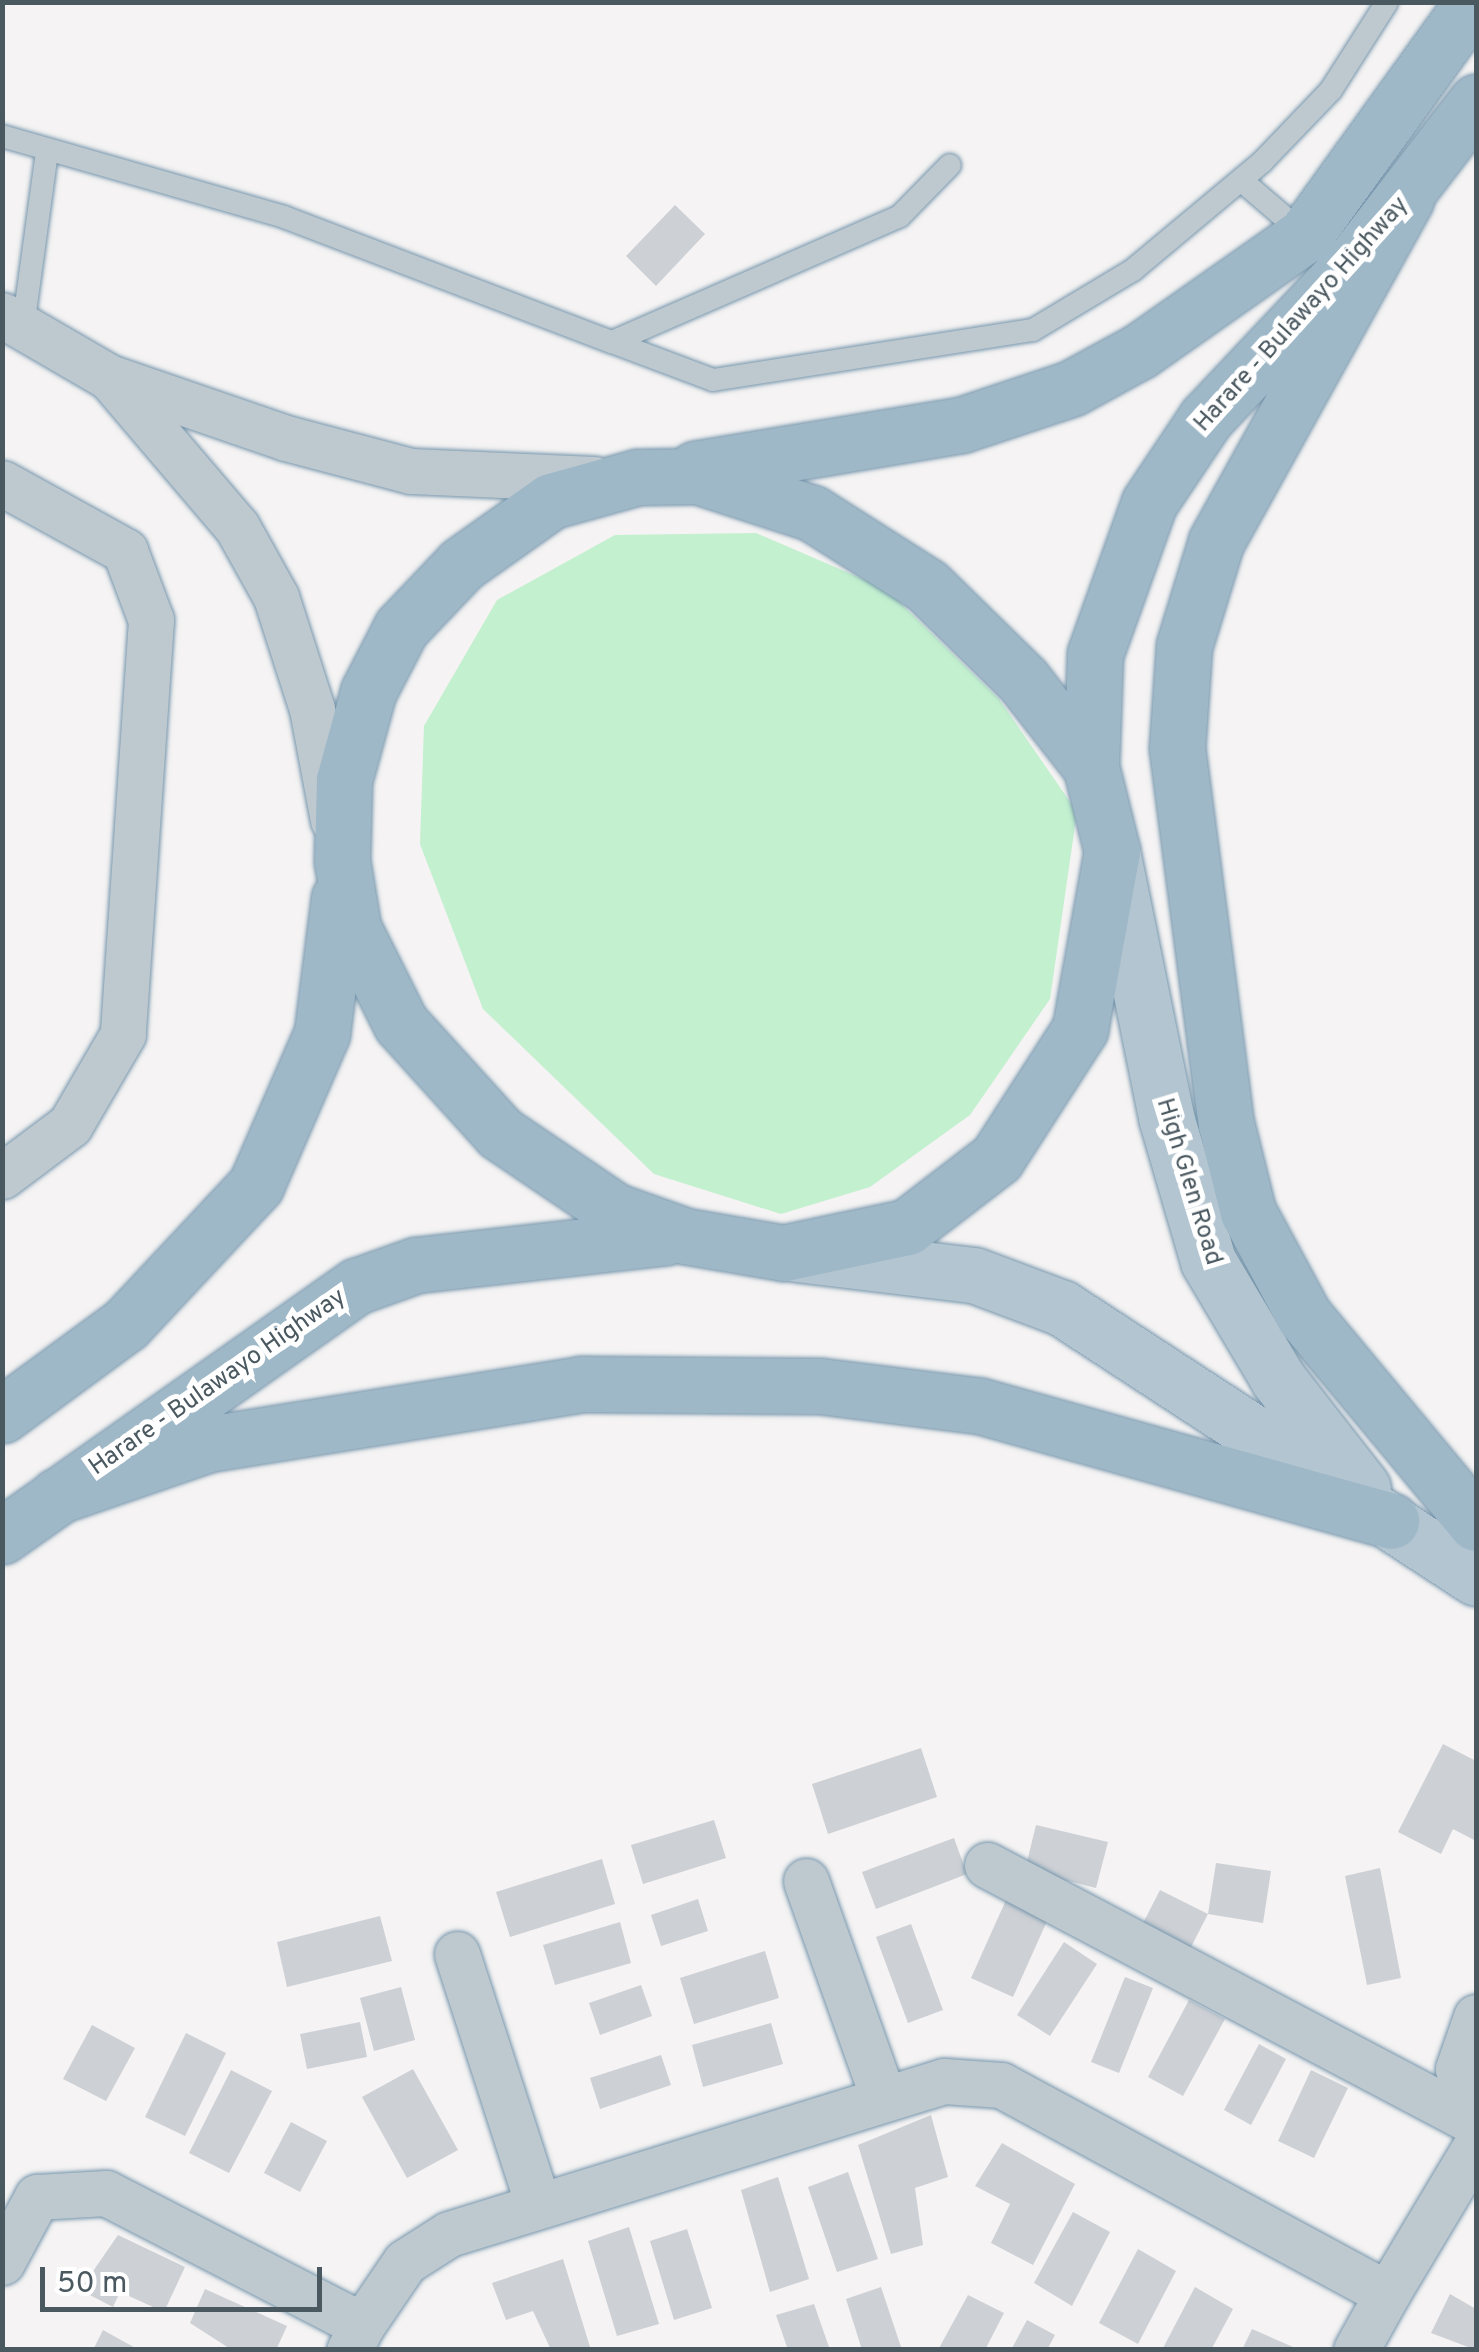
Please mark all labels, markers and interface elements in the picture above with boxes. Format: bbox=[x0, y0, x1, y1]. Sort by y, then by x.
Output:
street label: Harare - Bulawayo Highway bbox=[1188, 191, 1416, 439]
street label: High Glen Road bbox=[1148, 1095, 1228, 1269]
street label: Harare - Bulawayo Highway bbox=[84, 1283, 352, 1483]
scale bar bbox=[45, 2247, 328, 2309]
text: 50 m bbox=[57, 2266, 127, 2303]

